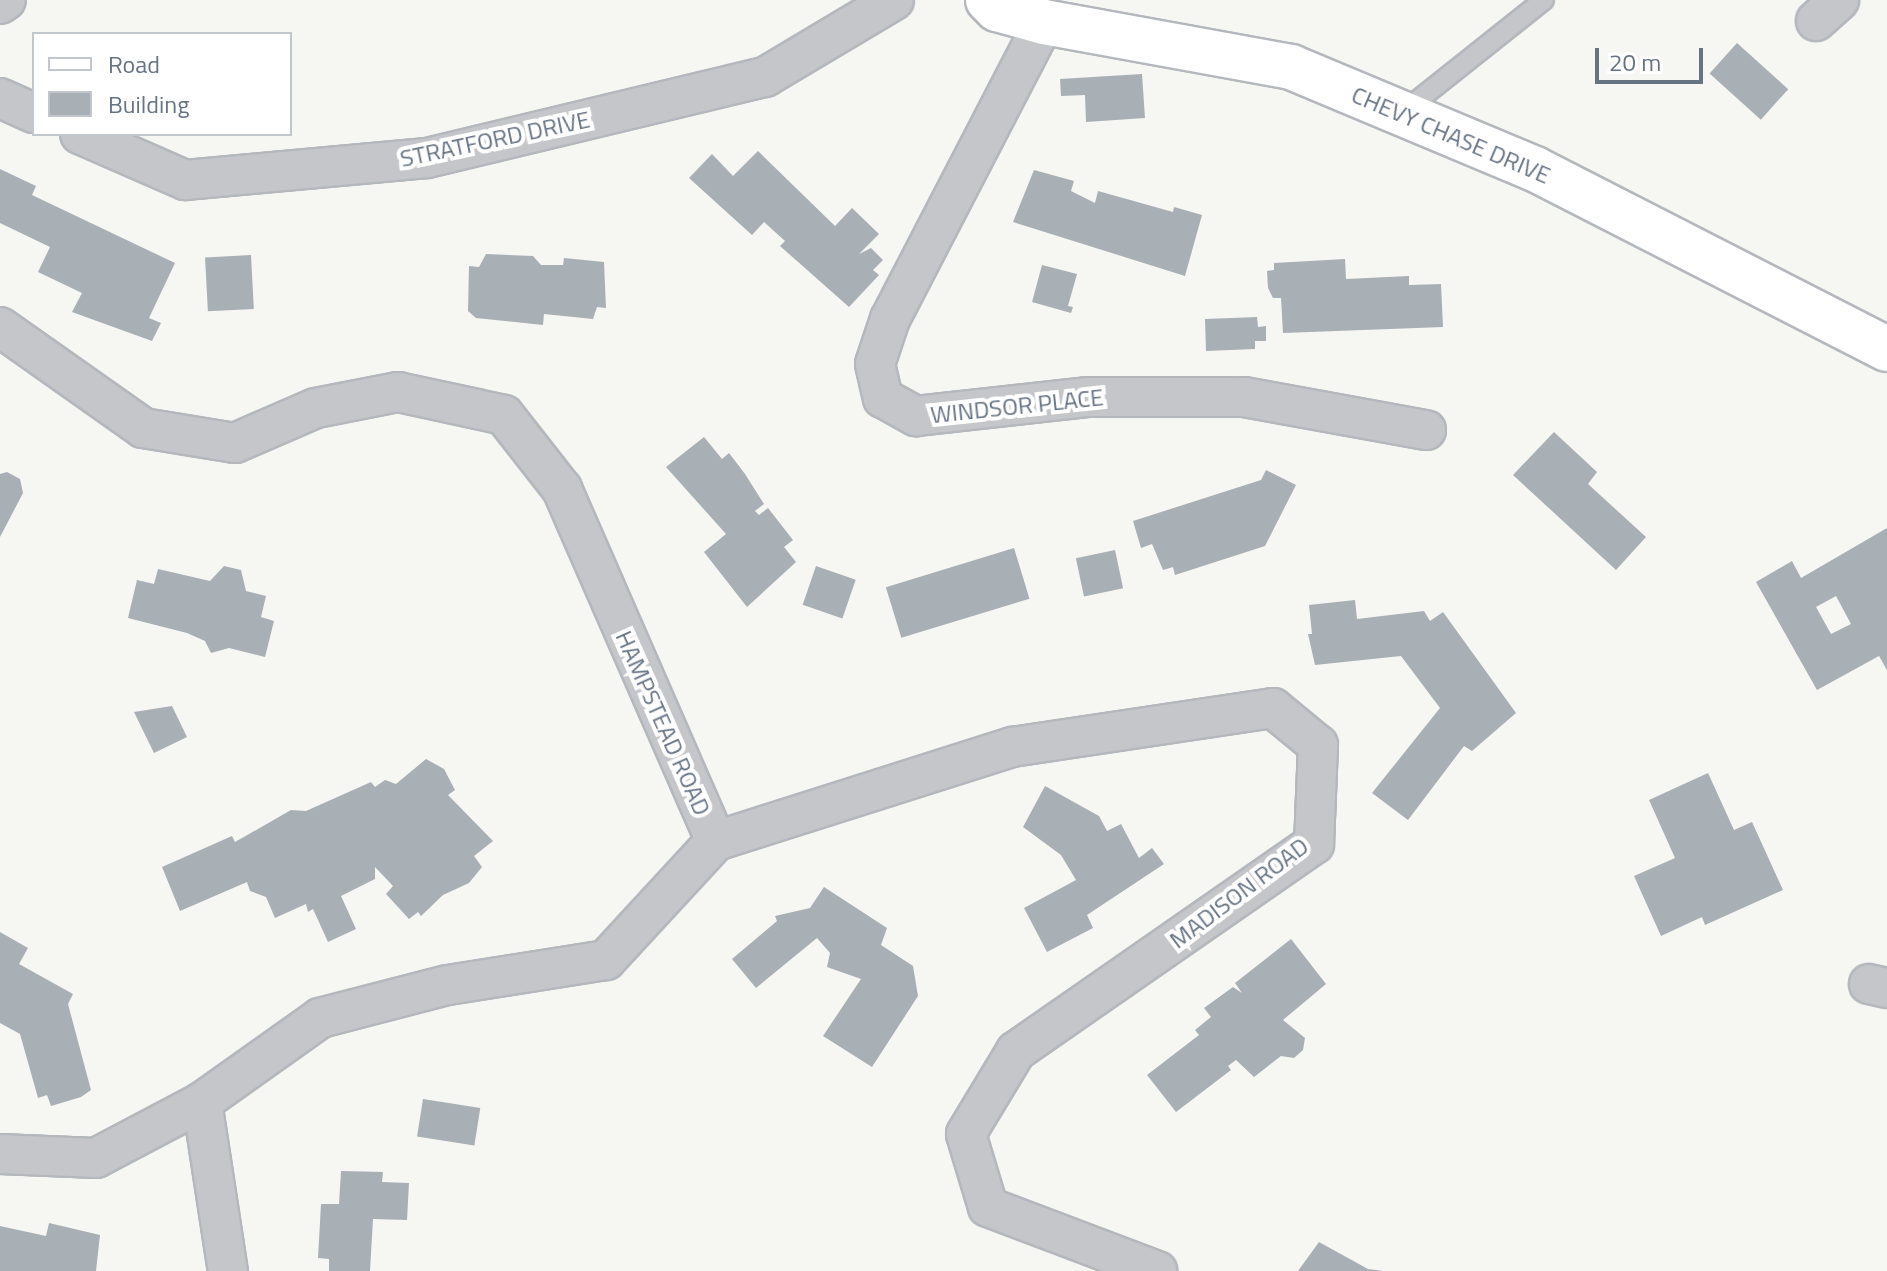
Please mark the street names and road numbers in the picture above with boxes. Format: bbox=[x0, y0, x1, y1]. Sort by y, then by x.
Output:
street label: CHEVY CHASE DRIVE bbox=[1347, 80, 1555, 190]
street label: STRATFORD DRIVE bbox=[398, 105, 592, 173]
street label: WINDSOR PLACE bbox=[929, 383, 1105, 429]
street label: HAMPSTEAD ROAD bbox=[609, 626, 717, 820]
street label: MADISON ROAD bbox=[1164, 831, 1314, 955]

